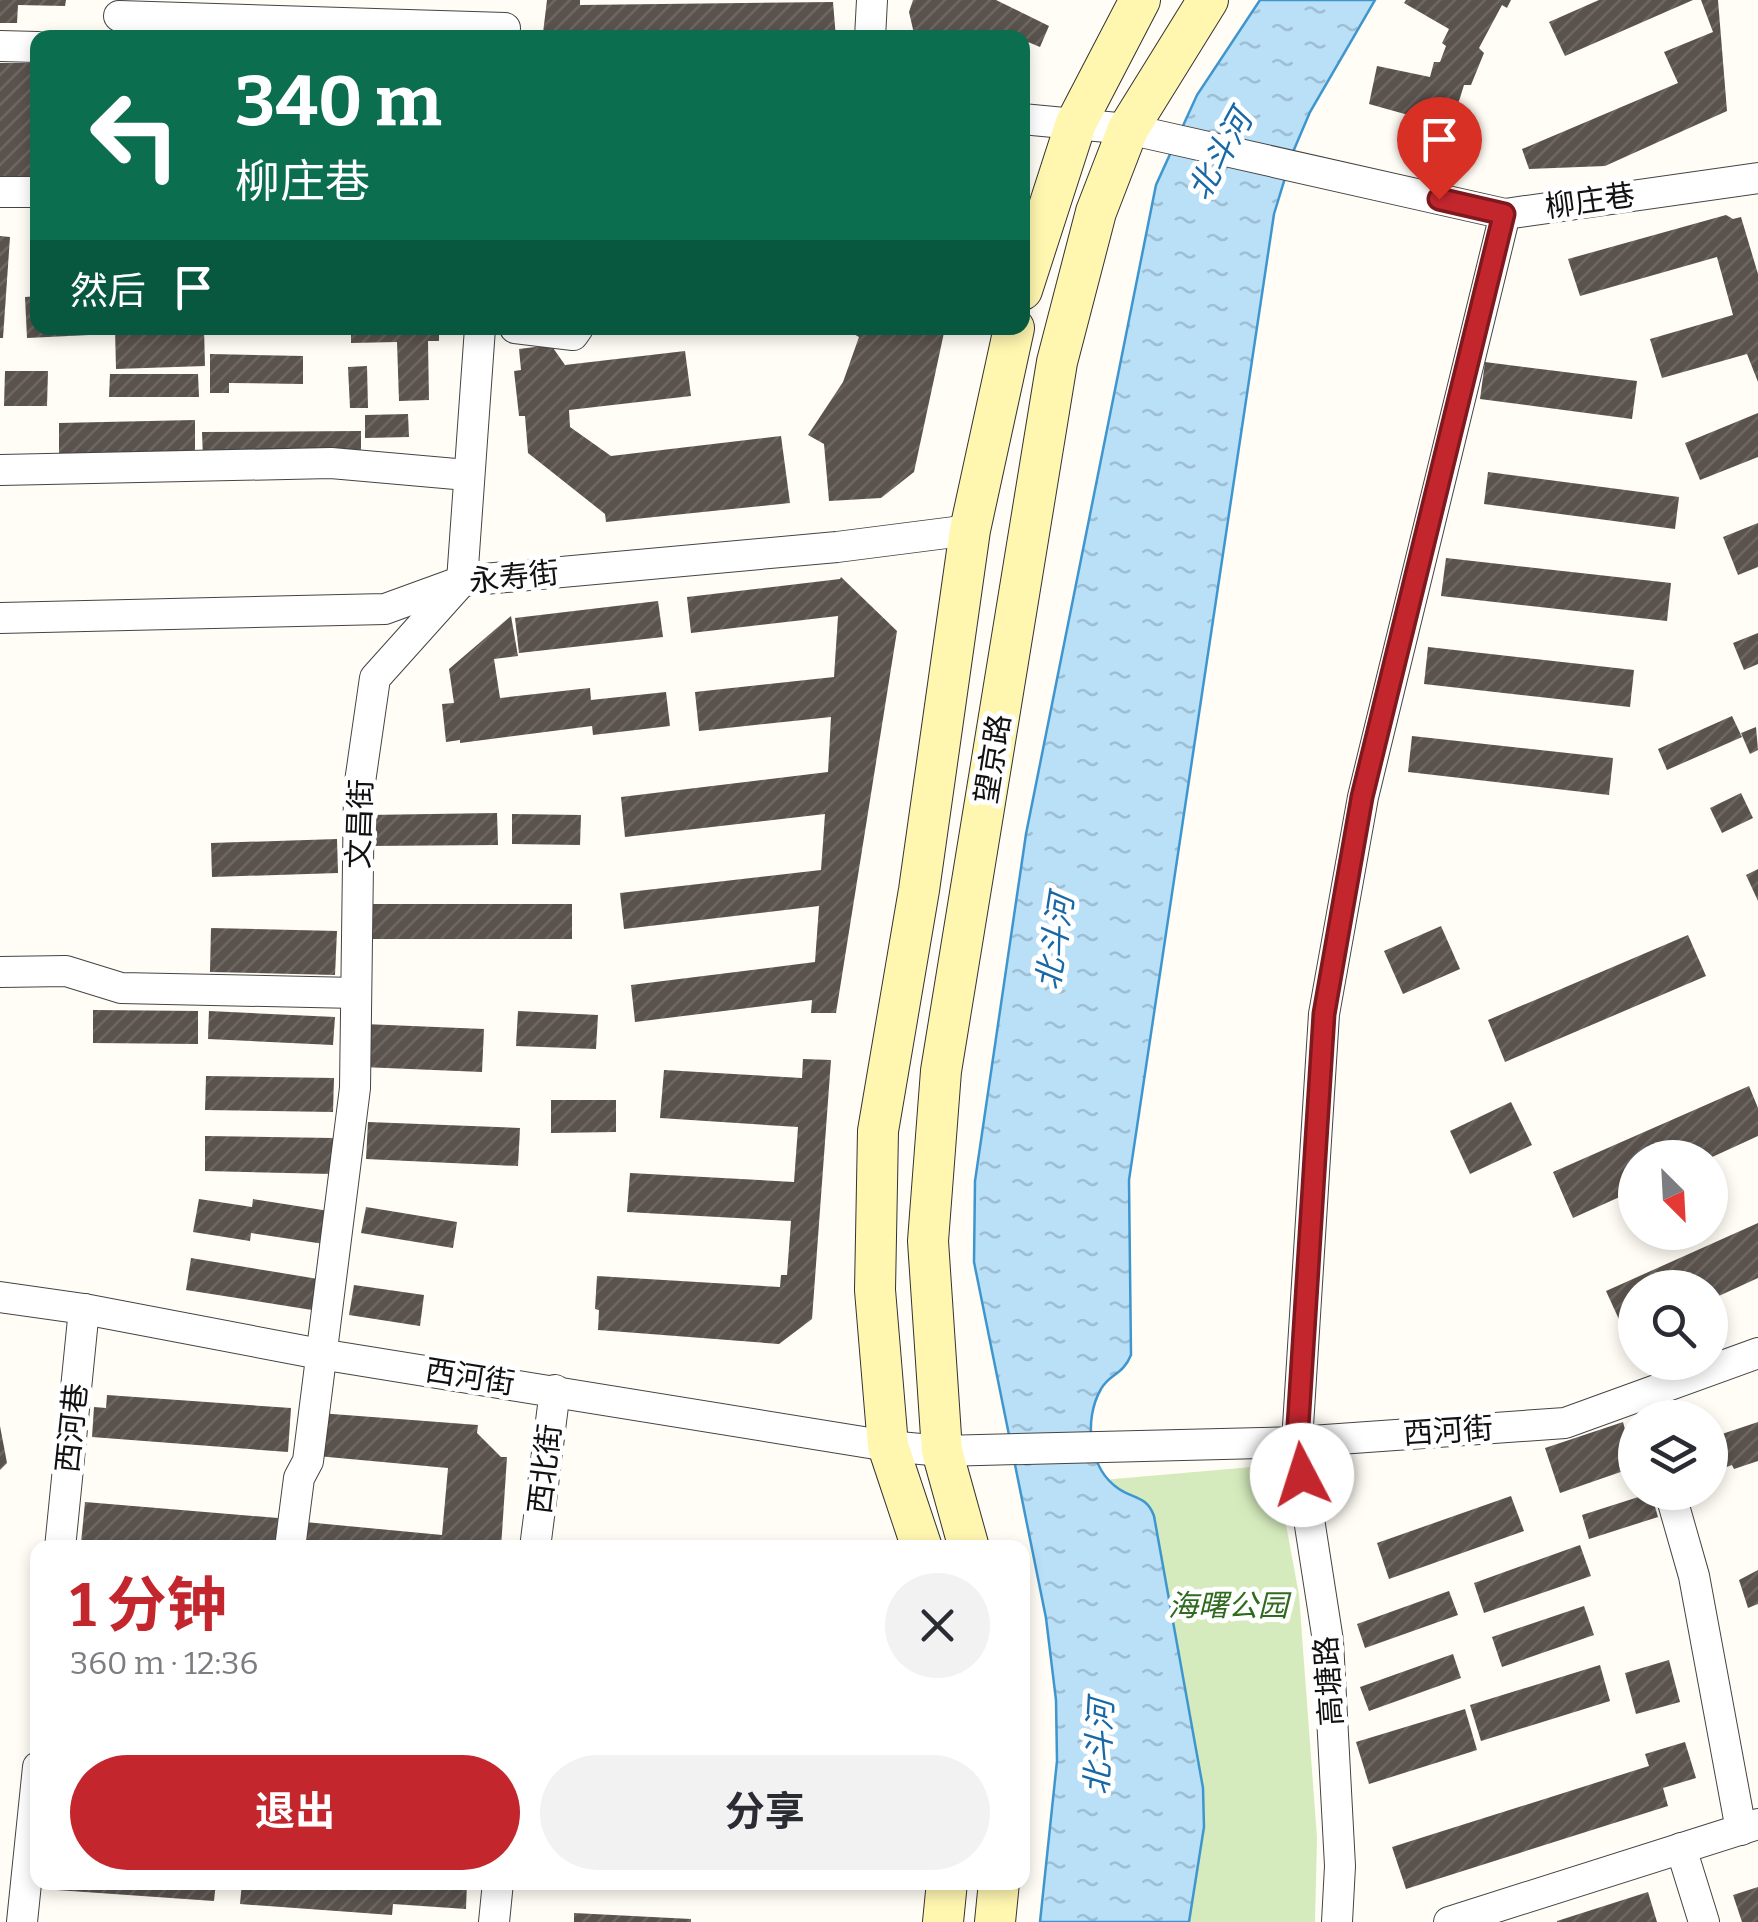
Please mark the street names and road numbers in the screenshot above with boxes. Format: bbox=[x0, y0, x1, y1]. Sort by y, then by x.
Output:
street label: 柳庄巷 bbox=[1543, 177, 1637, 225]
street label: 永寿街 bbox=[467, 554, 561, 600]
street label: 望京路 bbox=[968, 712, 1018, 806]
street label: 文昌街 bbox=[340, 778, 380, 870]
street label: 西河街 bbox=[423, 1352, 517, 1402]
street label: 西河巷 bbox=[49, 1381, 95, 1475]
street label: 西河街 bbox=[1402, 1410, 1494, 1452]
street label: 西北街 bbox=[522, 1422, 568, 1516]
street label: 高塘路 bbox=[1308, 1635, 1350, 1727]

